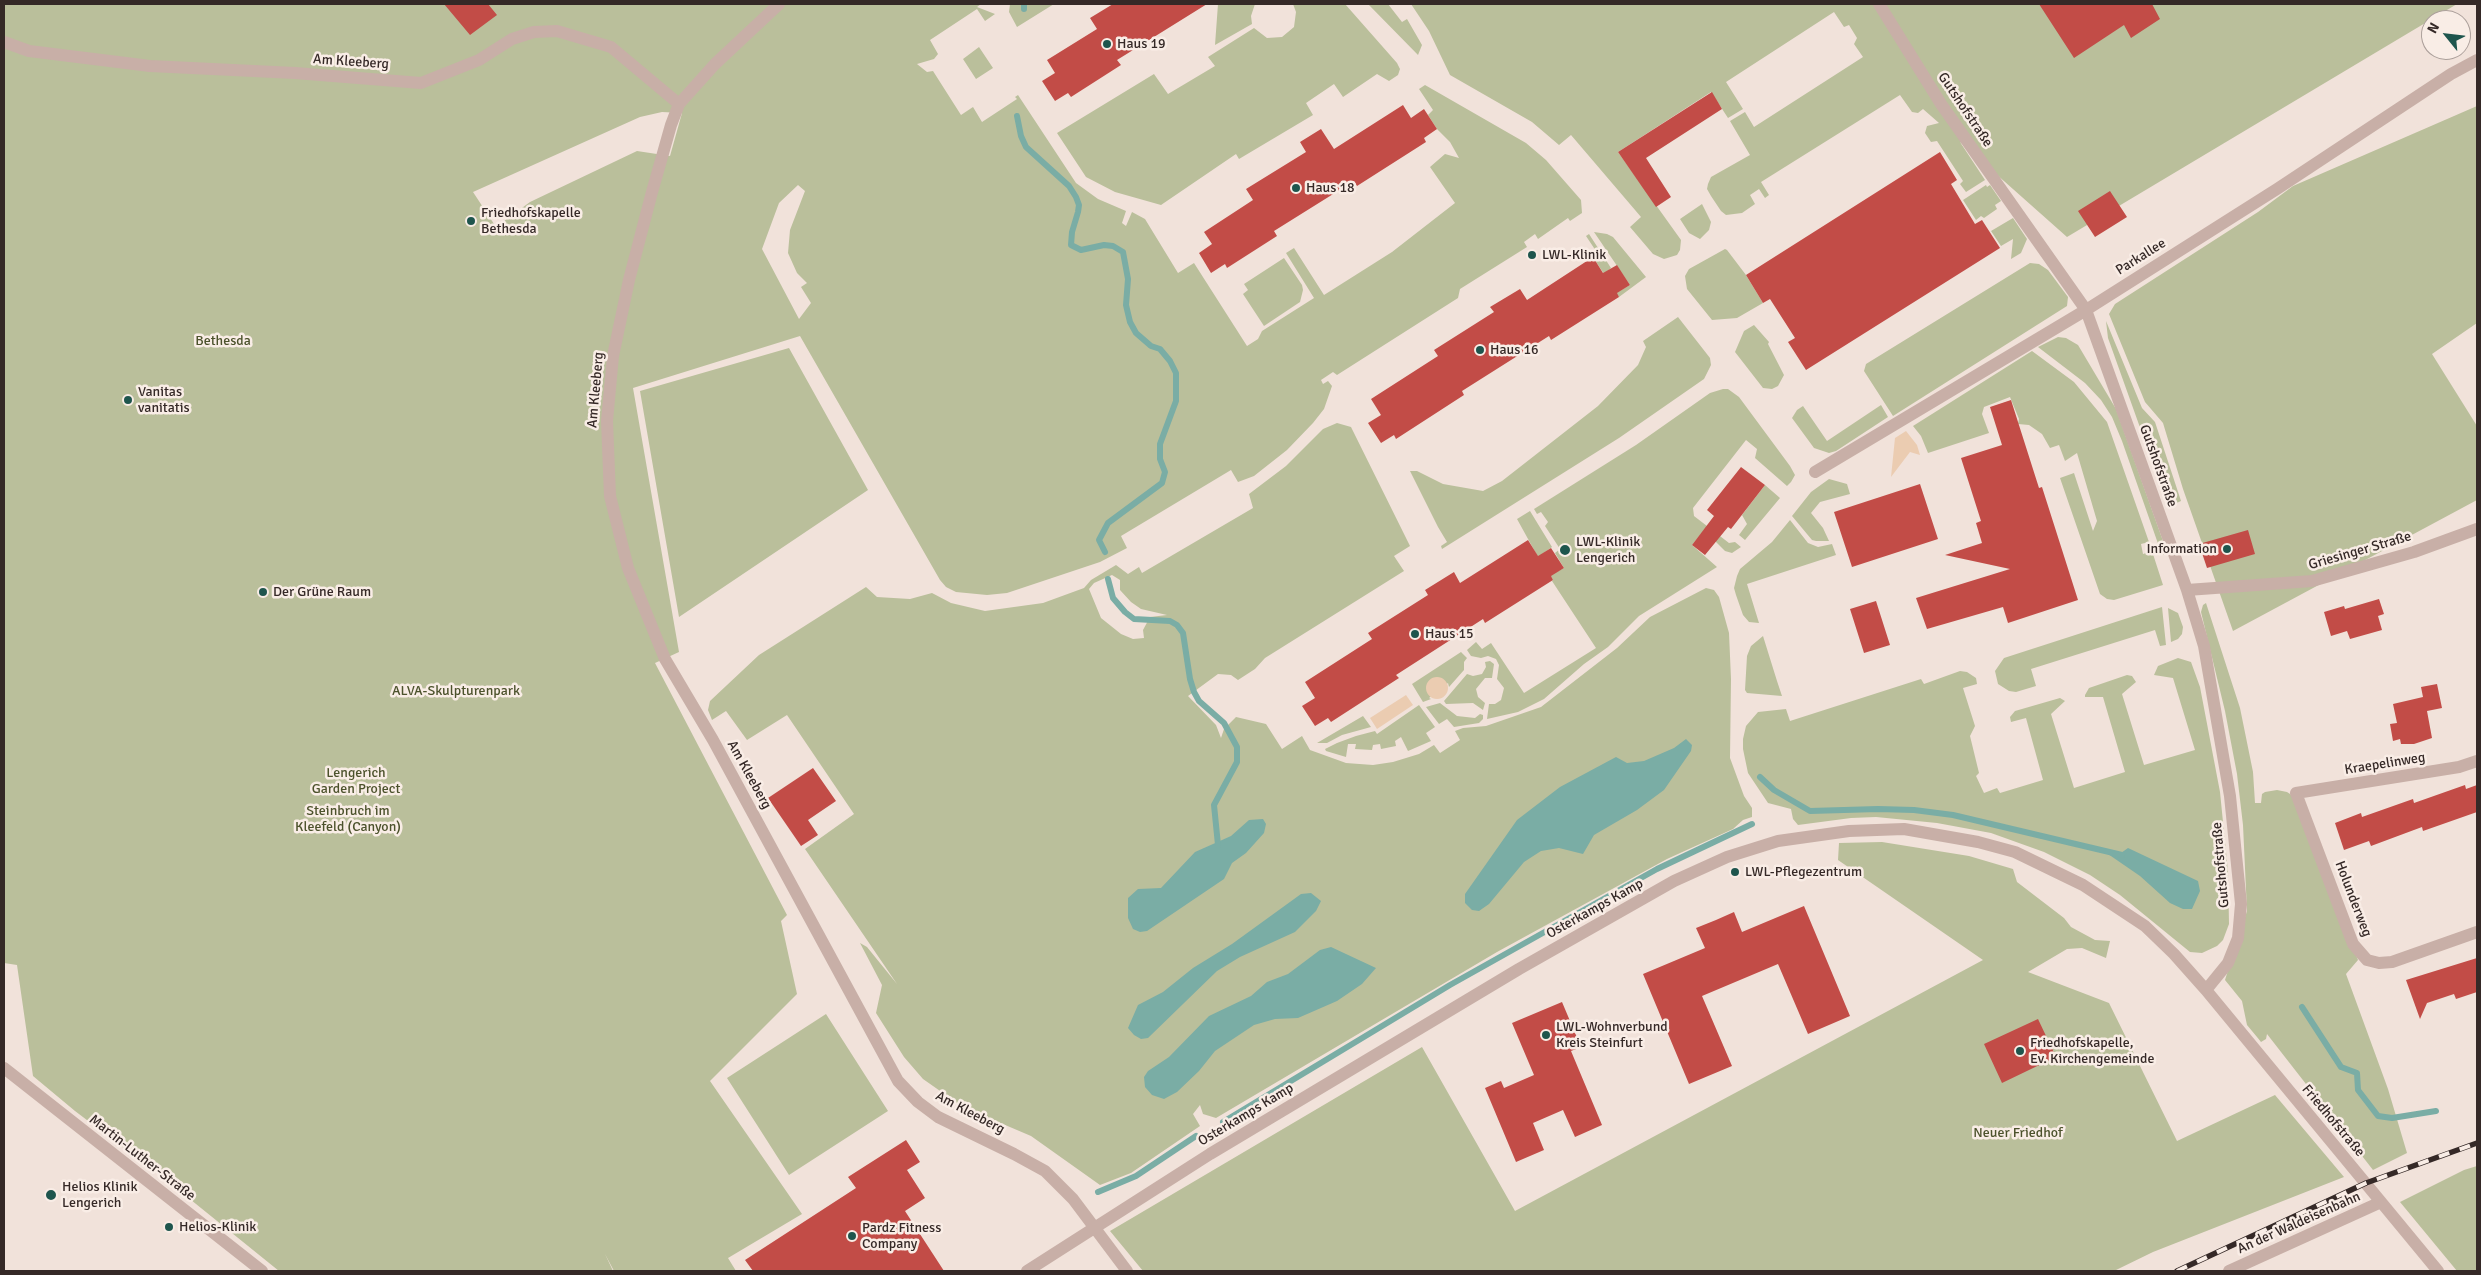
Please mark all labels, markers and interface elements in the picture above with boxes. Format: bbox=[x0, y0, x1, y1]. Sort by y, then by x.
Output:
north arrow bbox=[2421, 10, 2471, 60]
text: N bbox=[2424, 20, 2443, 36]
place label: Haus 19 bbox=[1117, 36, 1166, 52]
marker: Haus 19 bbox=[1101, 38, 1113, 50]
street label: Am Kleeberg bbox=[313, 51, 389, 73]
street label: Gutshofstraße bbox=[1934, 70, 1996, 150]
place label: Haus 18 bbox=[1306, 180, 1355, 196]
marker: Haus 18 bbox=[1290, 182, 1302, 194]
place label: Friedhofskapelle Bethesda bbox=[481, 205, 581, 238]
marker: Friedhofskapelle Bethesda bbox=[465, 215, 477, 227]
street label: Parkallee bbox=[2113, 235, 2169, 279]
place label: LWL-Klinik bbox=[1542, 247, 1606, 263]
marker: LWL-Klinik bbox=[1526, 249, 1538, 261]
park label: Bethesda bbox=[195, 333, 251, 349]
place label: Haus 16 bbox=[1490, 342, 1539, 358]
marker: Haus 16 bbox=[1474, 344, 1486, 356]
street label: Am Kleeberg bbox=[584, 351, 608, 429]
place label: Vanitas vanitatis bbox=[138, 384, 190, 417]
marker: Vanitas vanitatis bbox=[122, 394, 134, 406]
street label: Gutshofstraße bbox=[2135, 423, 2181, 509]
street label: Griesinger Straße bbox=[2307, 528, 2413, 574]
place label: LWL-Klinik Lengerich bbox=[1576, 534, 1640, 566]
place label: Information bbox=[2146, 541, 2217, 557]
marker: LWL-Klinik Lengerich bbox=[1558, 543, 1572, 557]
marker: Information bbox=[2221, 543, 2233, 555]
place label: Der Grüne Raum bbox=[273, 584, 371, 600]
marker: Der Grüne Raum bbox=[257, 586, 269, 598]
place label: Haus 15 bbox=[1425, 626, 1474, 642]
marker: Haus 15 bbox=[1409, 628, 1421, 640]
park label: ALVA-Skulpturenpark bbox=[392, 683, 520, 699]
street label: Am Kleeberg bbox=[723, 738, 775, 812]
street label: Kraepelinweg bbox=[2343, 749, 2427, 779]
park label: Lengerich Garden Project bbox=[312, 765, 400, 798]
park label: Steinbruch im Kleefeld (Canyon) bbox=[295, 803, 401, 836]
street label: Gutshofstraße bbox=[2209, 821, 2233, 909]
street label: Holunderweg bbox=[2331, 859, 2375, 939]
place label: LWL-Pflegezentrum bbox=[1745, 864, 1862, 880]
marker: LWL-Pflegezentrum bbox=[1729, 866, 1741, 878]
street label: Osterkamps Kamp bbox=[1544, 875, 1646, 943]
place label: LWL-Wohnverbund Kreis Steinfurt bbox=[1556, 1019, 1668, 1052]
marker: LWL-Wohnverbund Kreis Steinfurt bbox=[1540, 1029, 1552, 1041]
place label: Friedhofskapelle, Ev. Kirchengemeinde bbox=[2030, 1035, 2154, 1068]
marker: Friedhofskapelle, Ev. Kirchengemeinde bbox=[2014, 1045, 2026, 1057]
street label: Osterkamps Kamp bbox=[1195, 1080, 1297, 1150]
street label: Friedhofstraße bbox=[2298, 1081, 2368, 1161]
street label: Am Kleeberg bbox=[933, 1088, 1007, 1138]
street label: Martin-Luther-Straße bbox=[86, 1111, 198, 1205]
park label: Neuer Friedhof bbox=[1973, 1125, 2063, 1141]
place label: Helios Klinik Lengerich bbox=[62, 1179, 137, 1212]
marker: Helios Klinik Lengerich bbox=[44, 1188, 58, 1202]
street label: An der Waldeisenbahn bbox=[2235, 1188, 2363, 1258]
place label: Helios-Klinik bbox=[179, 1219, 256, 1235]
place label: Pardz Fitness Company bbox=[862, 1220, 941, 1252]
marker: Helios-Klinik bbox=[163, 1221, 175, 1233]
marker: Pardz Fitness Company bbox=[846, 1230, 858, 1242]

